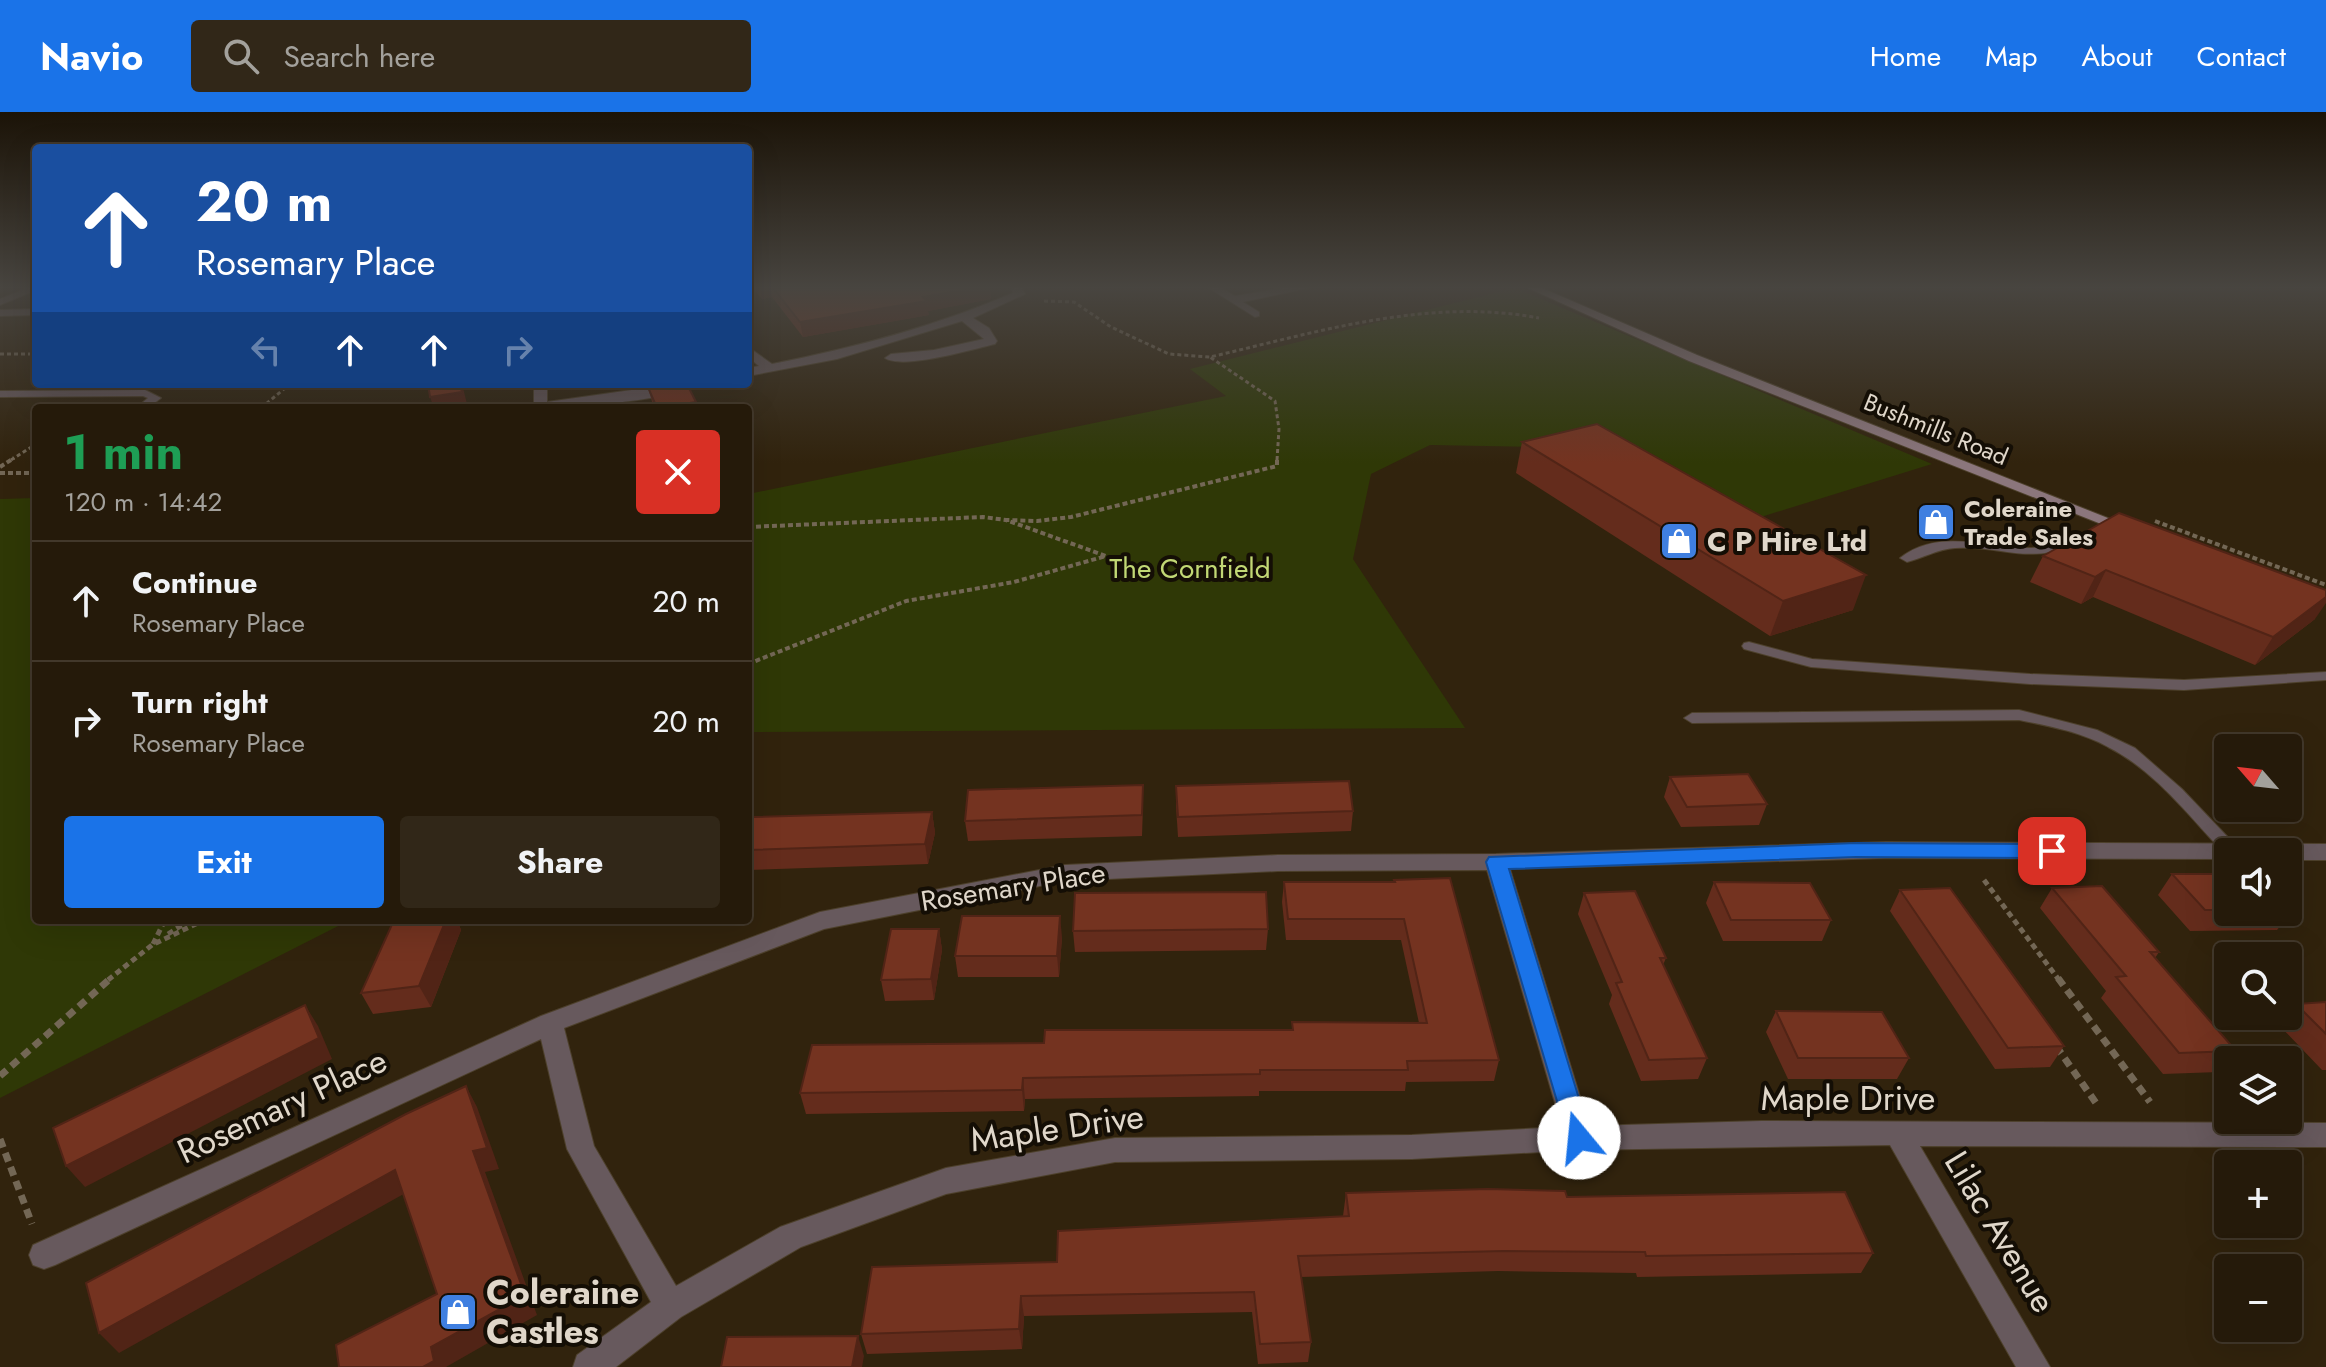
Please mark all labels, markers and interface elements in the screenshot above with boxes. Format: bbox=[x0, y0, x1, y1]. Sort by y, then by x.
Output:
search box bbox=[191, 20, 751, 92]
text: Navio bbox=[40, 29, 143, 84]
icon: search bbox=[219, 34, 263, 78]
text: Search here bbox=[283, 35, 435, 78]
text: Home bbox=[1870, 36, 1941, 77]
text: Map bbox=[1985, 36, 2037, 77]
text: About bbox=[2081, 36, 2153, 77]
text: Contact bbox=[2197, 36, 2286, 77]
text: 20 m bbox=[196, 161, 333, 242]
icon: ahead bbox=[64, 176, 168, 280]
text: Rosemary Place bbox=[196, 236, 435, 288]
icon: left bbox=[244, 328, 288, 372]
icon: ahead bbox=[328, 328, 372, 372]
icon: ahead bbox=[412, 328, 456, 372]
icon: right bbox=[496, 328, 540, 372]
street label: Bushmills Road bbox=[1859, 384, 2013, 474]
text: 1 min bbox=[64, 418, 183, 487]
button: close bbox=[636, 430, 720, 514]
text: 120 m · 14:42 bbox=[64, 483, 222, 521]
place label: Coleraine Trade Sales bbox=[1964, 491, 2093, 554]
shop icon: Coleraine Trade Sales bbox=[1915, 501, 1957, 543]
shop icon: C P Hire Ltd bbox=[1658, 520, 1700, 562]
place label: C P Hire Ltd bbox=[1707, 521, 1867, 562]
park label: The Cornfield bbox=[1109, 548, 1271, 589]
text: Continue bbox=[132, 561, 258, 604]
icon: ahead bbox=[64, 579, 108, 623]
text: 20 m bbox=[653, 580, 720, 623]
text: Rosemary Place bbox=[132, 604, 305, 642]
text: Turn right bbox=[132, 681, 268, 724]
icon: right bbox=[64, 699, 108, 743]
text: 20 m bbox=[653, 700, 720, 743]
text: Rosemary Place bbox=[132, 724, 305, 762]
north arrow bbox=[2214, 734, 2302, 822]
map controls bbox=[2214, 734, 2302, 1342]
button: Exit bbox=[64, 816, 384, 908]
button: Share bbox=[400, 816, 720, 908]
pin bbox=[2018, 817, 2086, 885]
icon: arrive bbox=[2030, 829, 2074, 873]
button: sound bbox=[2214, 838, 2302, 926]
street label: Rosemary Place bbox=[918, 852, 1108, 922]
button: search bbox=[2214, 942, 2302, 1030]
street label: Rosemary Place bbox=[169, 1036, 395, 1176]
button: layers bbox=[2214, 1046, 2302, 1134]
street label: Maple Drive bbox=[1761, 1074, 1935, 1123]
street label: Maple Drive bbox=[967, 1092, 1147, 1164]
position arrow bbox=[1537, 1096, 1621, 1180]
street label: Lilac Avenue bbox=[1932, 1142, 2068, 1322]
button: + bbox=[2214, 1150, 2302, 1238]
button: − bbox=[2214, 1254, 2302, 1342]
place label: Coleraine Castles bbox=[486, 1268, 639, 1356]
shop icon: Coleraine Castles bbox=[437, 1291, 479, 1333]

